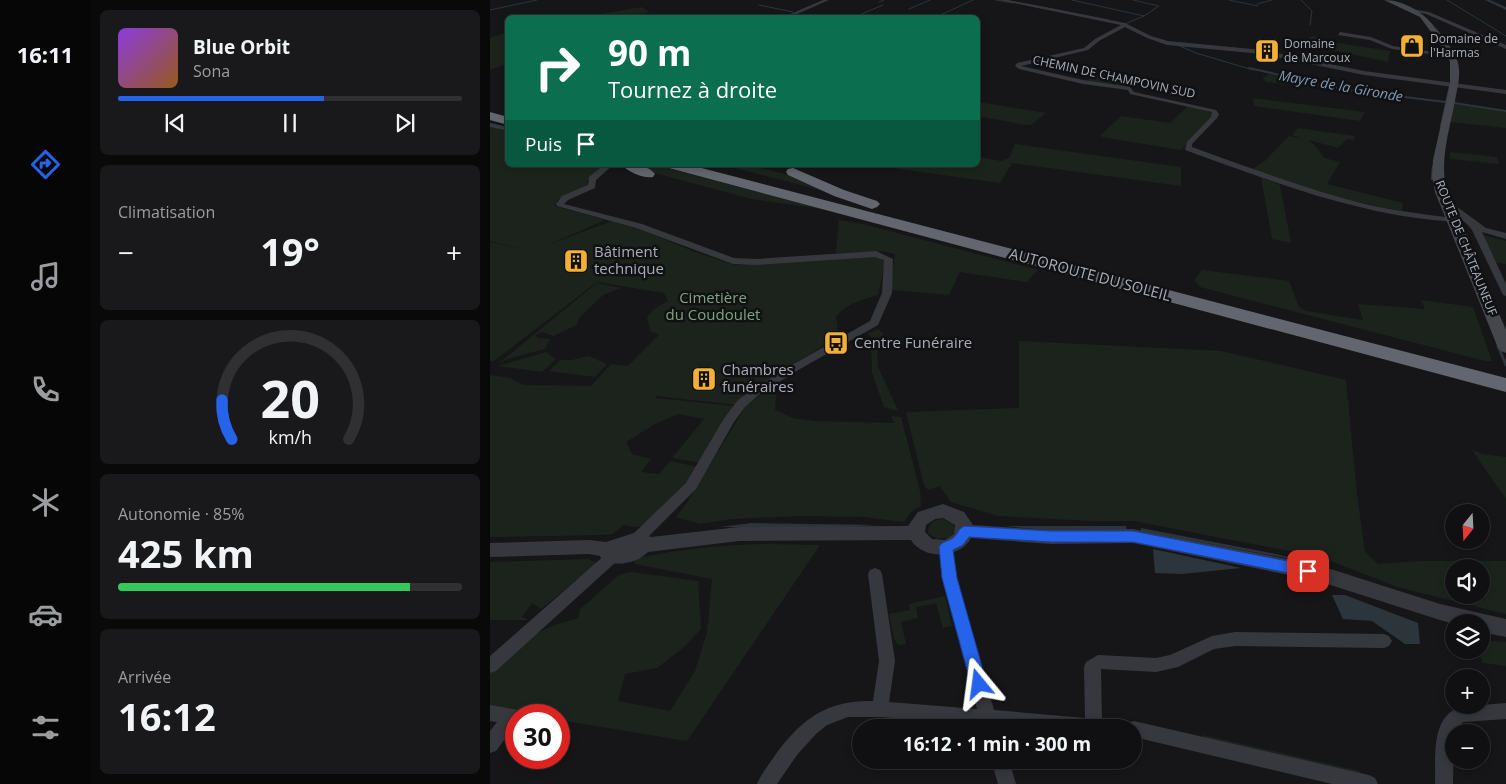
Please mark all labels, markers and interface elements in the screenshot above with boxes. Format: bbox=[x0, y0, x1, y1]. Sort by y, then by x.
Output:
text: 90 m bbox=[608, 29, 691, 76]
place label: Domaine de l'Harmas bbox=[1430, 30, 1498, 61]
shop icon: Domaine de l'Harmas bbox=[1399, 33, 1425, 59]
text: Blue Orbit bbox=[193, 34, 290, 60]
icon: right bbox=[525, 35, 590, 100]
place label: Domaine de Marcoux bbox=[1284, 35, 1351, 66]
building icon: Domaine de Marcoux bbox=[1254, 38, 1280, 64]
text: 16:11 bbox=[17, 39, 73, 69]
street label: CHEMIN DE CHAMPOVIN SUD bbox=[1031, 51, 1197, 102]
text: Sona bbox=[193, 60, 230, 82]
water label: Mayre de la Gironde bbox=[1278, 65, 1405, 106]
text: Tournez à droite bbox=[608, 74, 777, 104]
icon: previous bbox=[161, 109, 189, 137]
icon: pause bbox=[276, 109, 304, 137]
icon: next bbox=[391, 109, 419, 137]
icon: arrive bbox=[572, 130, 600, 158]
text: Puis bbox=[525, 131, 562, 157]
icon: directions bbox=[28, 147, 63, 182]
street label: ROUTE DE CHÂTEAUNEUF bbox=[1431, 178, 1501, 318]
text: Climatisation bbox=[118, 201, 215, 223]
text: 19° bbox=[260, 225, 320, 277]
text: − bbox=[118, 233, 134, 271]
text: + bbox=[446, 233, 462, 271]
place label: Bâtiment technique bbox=[594, 241, 664, 278]
street label: AUTOROUTE DU SOLEIL bbox=[1007, 243, 1173, 305]
building icon: Bâtiment technique bbox=[563, 248, 589, 274]
icon: music bbox=[28, 259, 63, 294]
park label: Cimetière du Coudoulet bbox=[666, 287, 760, 324]
bus stop icon: Centre Funéraire bbox=[823, 330, 849, 356]
place label: Centre Funéraire bbox=[854, 332, 972, 352]
place label: Chambres funéraires bbox=[722, 359, 794, 396]
text: 20 bbox=[260, 362, 320, 433]
building icon: Chambres funéraires bbox=[691, 366, 717, 392]
icon: phone bbox=[28, 372, 63, 407]
text: km/h bbox=[268, 425, 312, 449]
icon: climate bbox=[28, 485, 63, 520]
text: Autonomie · 85% bbox=[118, 503, 245, 525]
north arrow bbox=[1445, 504, 1490, 549]
map controls bbox=[1445, 504, 1490, 769]
text: 425 km bbox=[118, 527, 254, 579]
pin bbox=[1287, 550, 1329, 592]
icon: arrive bbox=[1294, 557, 1322, 585]
button: sound bbox=[1445, 559, 1490, 604]
icon: car bbox=[28, 597, 63, 632]
button: layers bbox=[1445, 614, 1490, 659]
position arrow bbox=[952, 657, 1004, 709]
text: Arrivée bbox=[118, 666, 171, 688]
button: + bbox=[1445, 669, 1490, 714]
text: 16:12 bbox=[118, 690, 216, 742]
speed limit sign: 30 bbox=[505, 704, 570, 769]
icon: filters bbox=[28, 710, 63, 745]
button: − bbox=[1445, 724, 1490, 769]
text: 16:12 · 1 min · 300 m bbox=[903, 731, 1091, 757]

